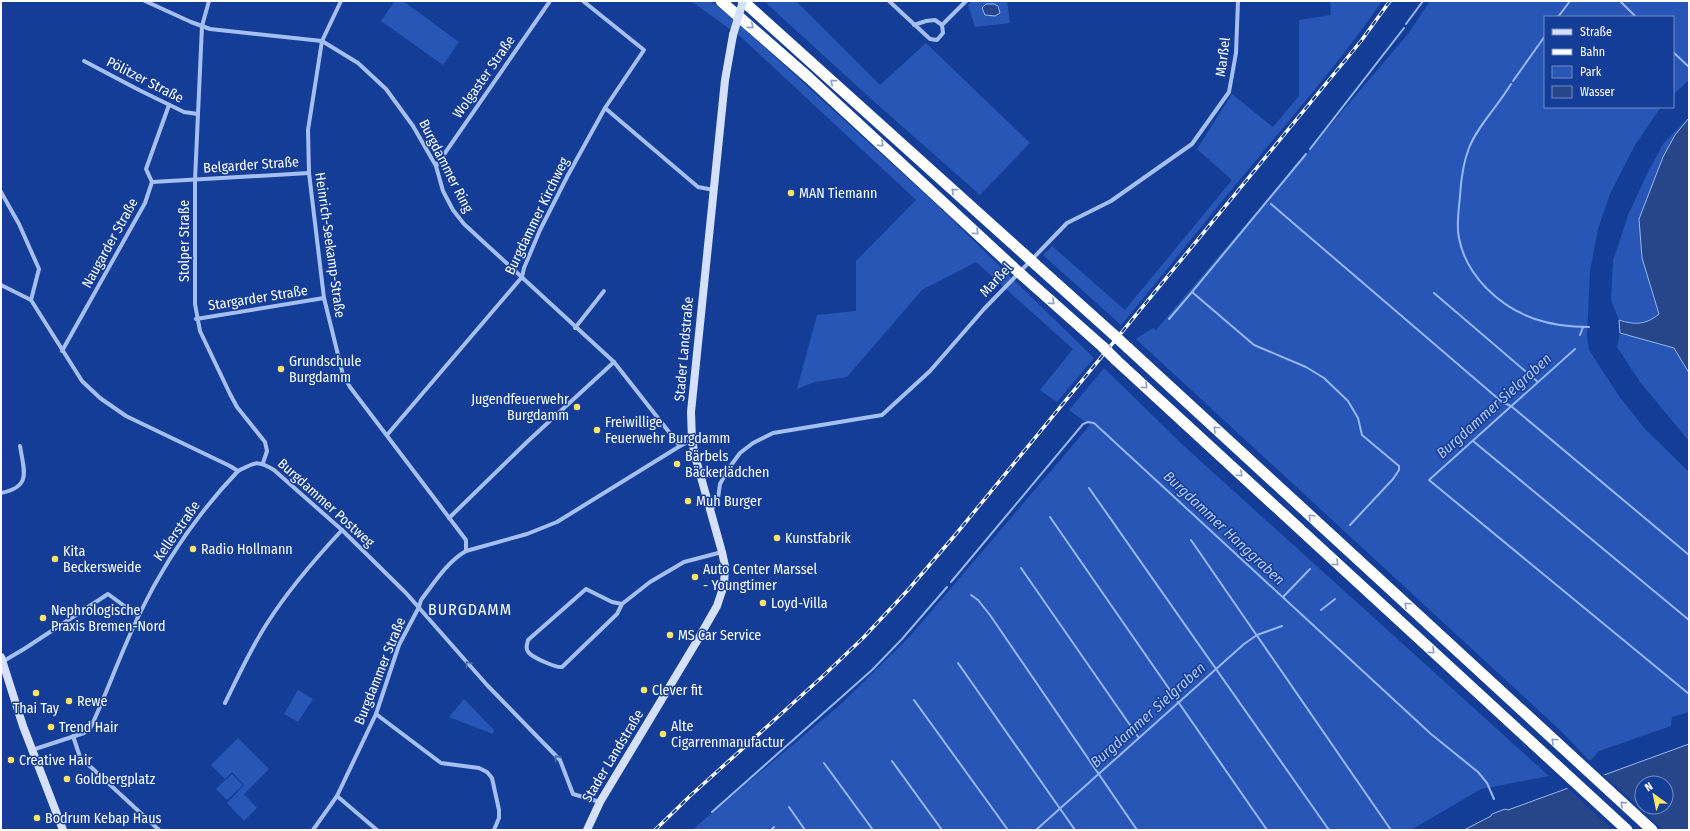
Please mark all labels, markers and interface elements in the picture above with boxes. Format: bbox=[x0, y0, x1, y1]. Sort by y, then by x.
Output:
legend bbox=[1544, 16, 1674, 108]
one-way arrow bbox=[746, 22, 754, 29]
text: Straße bbox=[1580, 25, 1612, 39]
street label: Wolgaster Straße bbox=[449, 32, 519, 122]
street label: Marßel bbox=[1212, 36, 1234, 78]
text: Bahn bbox=[1580, 45, 1605, 59]
street label: Pölitzer Straße bbox=[104, 53, 186, 107]
text: Park bbox=[1580, 65, 1602, 79]
one-way arrow bbox=[830, 79, 838, 86]
text: Wasser bbox=[1580, 85, 1615, 99]
street label: Burgdammer Ring bbox=[415, 117, 477, 216]
one-way arrow bbox=[876, 139, 883, 146]
street label: Belgarder Straße bbox=[203, 153, 299, 177]
street label: Burgdammer Kirchweg bbox=[501, 154, 573, 277]
street label: Heinrich-Seekamp-Straße bbox=[311, 171, 349, 319]
place label: MAN Tiemann bbox=[799, 185, 877, 202]
marker: MAN Tiemann bbox=[786, 188, 796, 198]
one-way arrow bbox=[951, 188, 958, 195]
street label: Naugarder Straße bbox=[78, 195, 142, 291]
street label: Stolper Straße bbox=[176, 200, 193, 282]
one-way arrow bbox=[971, 227, 979, 235]
street label: Marßel bbox=[976, 259, 1016, 300]
street label: Stargarder Straße bbox=[207, 282, 309, 314]
street label: Stader Landstraße bbox=[671, 296, 697, 402]
one-way arrow bbox=[1047, 297, 1055, 304]
water label: Burgdammer Sielgraben bbox=[1433, 350, 1555, 462]
place label: Grundschule Burgdamm bbox=[289, 353, 361, 386]
marker: Grundschule Burgdamm bbox=[276, 364, 286, 374]
one-way arrow bbox=[1140, 381, 1148, 389]
place label: Jugendfeuerwehr Burgdamm bbox=[471, 391, 569, 424]
marker: Jugendfeuerwehr Burgdamm bbox=[572, 402, 582, 412]
place label: Freiwillige Feuerwehr Burgdamm bbox=[605, 414, 730, 447]
marker: Freiwillige Feuerwehr Burgdamm bbox=[592, 425, 602, 435]
one-way arrow bbox=[1213, 426, 1221, 434]
place label: Bärbels Bäckerlädchen bbox=[685, 448, 769, 481]
street label: Burgdammer Postweg bbox=[274, 455, 378, 551]
marker: Bärbels Bäckerlädchen bbox=[672, 459, 682, 469]
water label: Burgdammer Hanggraben bbox=[1160, 467, 1288, 589]
one-way arrow bbox=[1235, 470, 1243, 477]
place label: Muh Burger bbox=[696, 493, 762, 510]
marker: Muh Burger bbox=[683, 496, 693, 506]
street label: Kellerstraße bbox=[150, 498, 204, 564]
one-way arrow bbox=[1309, 515, 1316, 522]
place label: Kunstfabrik bbox=[785, 530, 851, 547]
marker: Kunstfabrik bbox=[772, 533, 782, 543]
place label: Radio Hollmann bbox=[201, 541, 293, 558]
place label: Kita Beckersweide bbox=[63, 543, 142, 576]
marker: Radio Hollmann bbox=[188, 544, 198, 554]
marker: Kita Beckersweide bbox=[50, 554, 60, 564]
one-way arrow bbox=[1331, 558, 1339, 565]
place label: Auto Center Marssel - Youngtimer bbox=[703, 561, 818, 594]
marker: Auto Center Marssel - Youngtimer bbox=[690, 572, 700, 582]
place label: Loyd-Villa bbox=[771, 595, 828, 612]
marker: Loyd-Villa bbox=[758, 598, 768, 608]
district label: BURGDAMM bbox=[428, 600, 512, 619]
place label: Nephrologische Praxis Bremen-Nord bbox=[51, 602, 165, 635]
one-way arrow bbox=[1404, 602, 1412, 610]
marker: Nephrologische Praxis Bremen-Nord bbox=[38, 613, 48, 623]
street label: Burgdammer Straße bbox=[351, 615, 409, 727]
place label: MS Car Service bbox=[678, 627, 761, 644]
marker: MS Car Service bbox=[665, 630, 675, 640]
one-way arrow bbox=[1427, 646, 1434, 653]
water label: Burgdammer Sielgraben bbox=[1087, 659, 1209, 771]
one-way arrow bbox=[466, 661, 473, 668]
place label: Clever fit bbox=[652, 682, 703, 699]
marker: Clever fit bbox=[639, 685, 649, 695]
marker: Thai Tay bbox=[31, 688, 41, 698]
place label: Rewe bbox=[77, 693, 108, 710]
marker: Rewe bbox=[64, 696, 74, 706]
place label: Thai Tay bbox=[13, 700, 60, 717]
street label: Stader Landstraße bbox=[579, 707, 647, 805]
place label: Alte Cigarrenmanufactur bbox=[671, 718, 785, 751]
place label: Trend Hair bbox=[59, 719, 119, 736]
marker: Trend Hair bbox=[46, 722, 56, 732]
marker: Alte Cigarrenmanufactur bbox=[658, 729, 668, 739]
one-way arrow bbox=[1551, 738, 1559, 746]
place label: Creative Hair bbox=[19, 752, 92, 769]
marker: Creative Hair bbox=[6, 755, 16, 765]
one-way arrow bbox=[555, 756, 562, 763]
place label: Goldbergplatz bbox=[75, 771, 156, 788]
marker: Goldbergplatz bbox=[62, 774, 72, 784]
north arrow bbox=[1634, 775, 1674, 815]
text: N bbox=[1643, 780, 1655, 794]
one-way arrow bbox=[1620, 801, 1628, 808]
place label: Bodrum Kebap Haus bbox=[45, 810, 162, 827]
marker: Bodrum Kebap Haus bbox=[32, 813, 42, 823]

